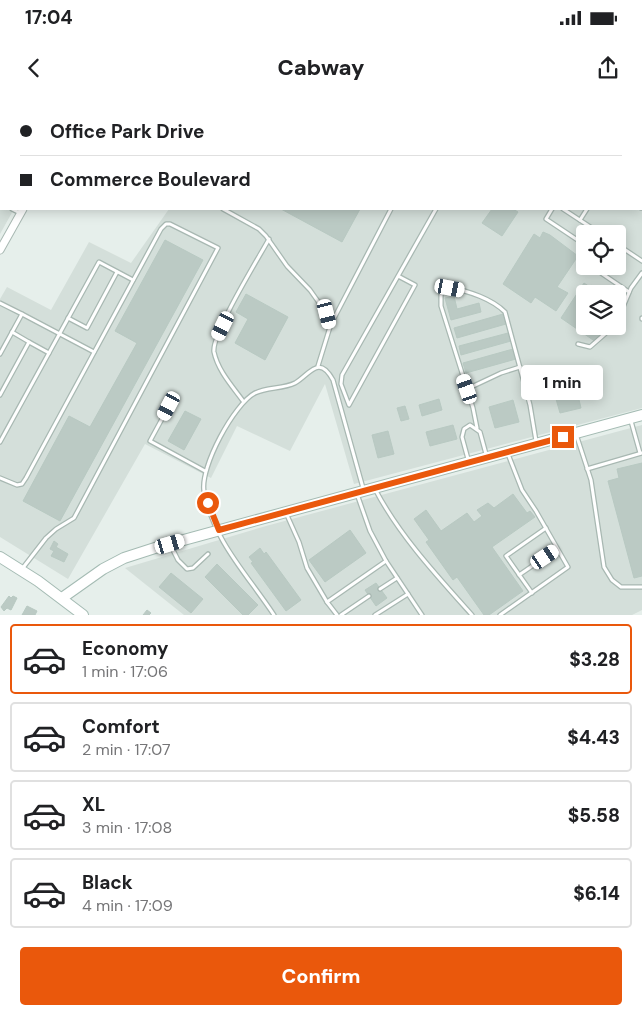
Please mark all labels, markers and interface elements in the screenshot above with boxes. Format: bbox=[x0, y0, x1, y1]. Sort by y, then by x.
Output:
text: 17:04 bbox=[25, 5, 73, 30]
text: Cabway bbox=[278, 53, 364, 82]
icon: back bbox=[20, 54, 48, 82]
icon: share bbox=[594, 54, 622, 82]
text: Office Park Drive bbox=[50, 119, 205, 144]
text: Commerce Boulevard bbox=[50, 167, 251, 192]
map controls bbox=[576, 225, 626, 335]
button: locate bbox=[576, 225, 626, 275]
car bbox=[433, 278, 466, 298]
button: layers bbox=[576, 285, 626, 335]
car bbox=[316, 298, 337, 330]
car bbox=[209, 309, 236, 343]
callout: 1 min bbox=[522, 364, 604, 400]
car bbox=[455, 372, 478, 406]
text: 1 min bbox=[542, 372, 582, 393]
car bbox=[155, 389, 182, 423]
route end bbox=[552, 426, 574, 448]
route start bbox=[197, 492, 219, 514]
car bbox=[153, 533, 186, 555]
car bbox=[528, 542, 561, 572]
text: Economy bbox=[82, 636, 169, 661]
icon: car bbox=[22, 637, 67, 682]
text: $3.28 bbox=[569, 647, 620, 672]
text: 1 min · 17:06 bbox=[82, 661, 168, 682]
text: Comfort bbox=[82, 714, 160, 739]
icon: car bbox=[22, 715, 67, 760]
text: $4.43 bbox=[567, 725, 620, 750]
text: 2 min · 17:07 bbox=[82, 739, 170, 760]
text: XL bbox=[82, 792, 105, 817]
icon: car bbox=[22, 793, 67, 838]
text: $5.58 bbox=[568, 803, 620, 828]
text: 3 min · 17:08 bbox=[82, 817, 172, 838]
text: Black bbox=[82, 870, 133, 895]
icon: car bbox=[22, 871, 67, 916]
text: $6.14 bbox=[573, 881, 620, 906]
text: 4 min · 17:09 bbox=[82, 895, 173, 916]
button: Confirm bbox=[20, 947, 622, 1005]

